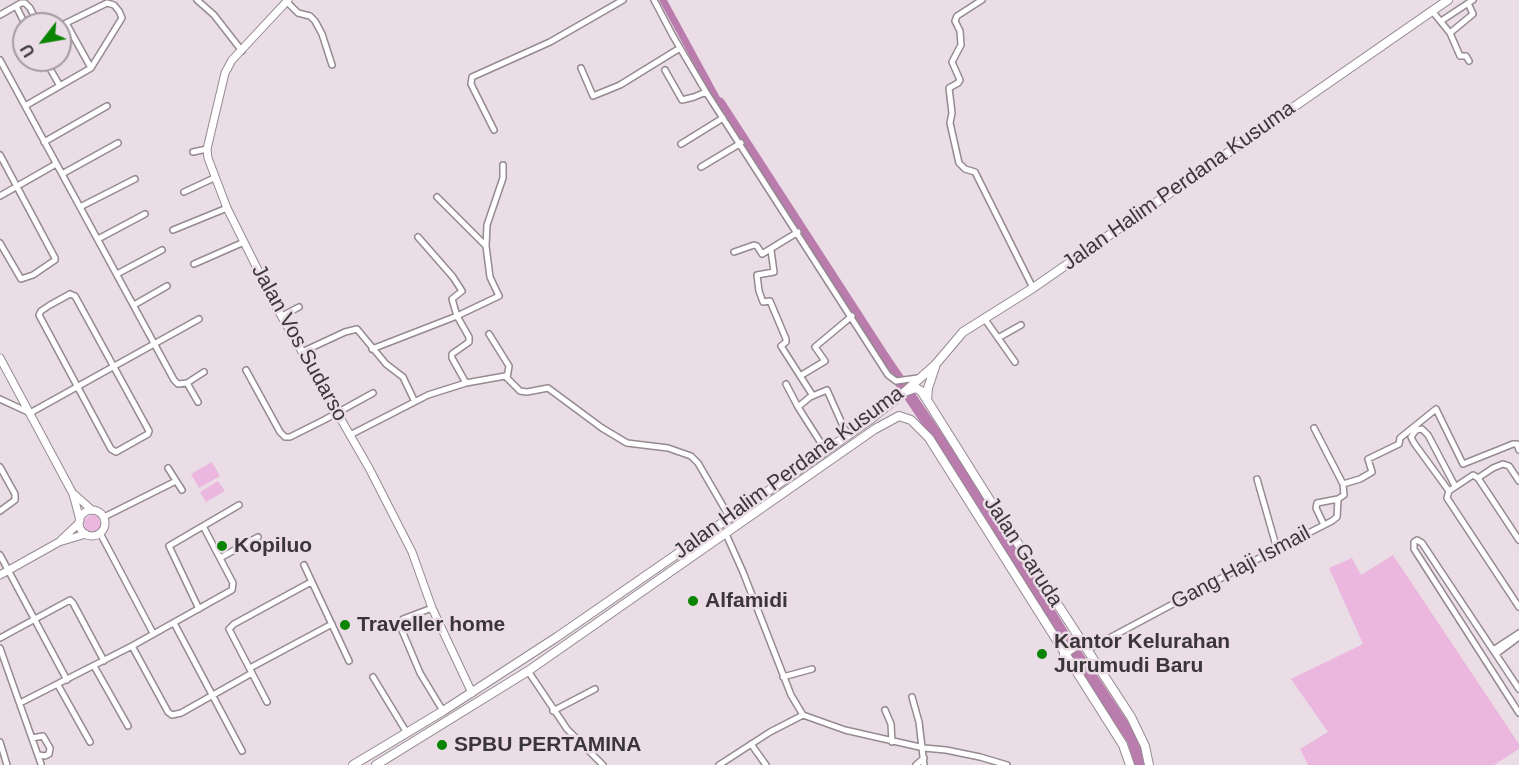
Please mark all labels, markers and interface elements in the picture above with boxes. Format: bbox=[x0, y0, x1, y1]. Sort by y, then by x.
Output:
north arrow bbox=[12, 12, 72, 72]
text: U bbox=[18, 41, 38, 60]
street label: Jalan Halim Perdana Kusuma bbox=[1058, 96, 1300, 276]
street label: Jalan Vos Sudarso bbox=[246, 260, 352, 426]
street label: Jalan Halim Perdana Kusuma bbox=[669, 381, 909, 565]
street label: Jalan Garuda bbox=[978, 492, 1068, 612]
street label: Gang Haji Ismail bbox=[1167, 521, 1315, 615]
place label: Kopiluo bbox=[234, 533, 312, 559]
marker: Kopiluo bbox=[215, 539, 229, 553]
place label: Alfamidi bbox=[705, 588, 788, 614]
marker: Alfamidi bbox=[686, 594, 700, 608]
place label: Traveller home bbox=[357, 612, 505, 638]
marker: Traveller home bbox=[338, 618, 352, 632]
place label: Kantor Kelurahan Jurumudi Baru bbox=[1054, 629, 1230, 679]
marker: Kantor Kelurahan Jurumudi Baru bbox=[1035, 647, 1049, 661]
place label: SPBU PERTAMINA bbox=[454, 732, 641, 758]
marker: SPBU PERTAMINA bbox=[435, 738, 449, 752]

